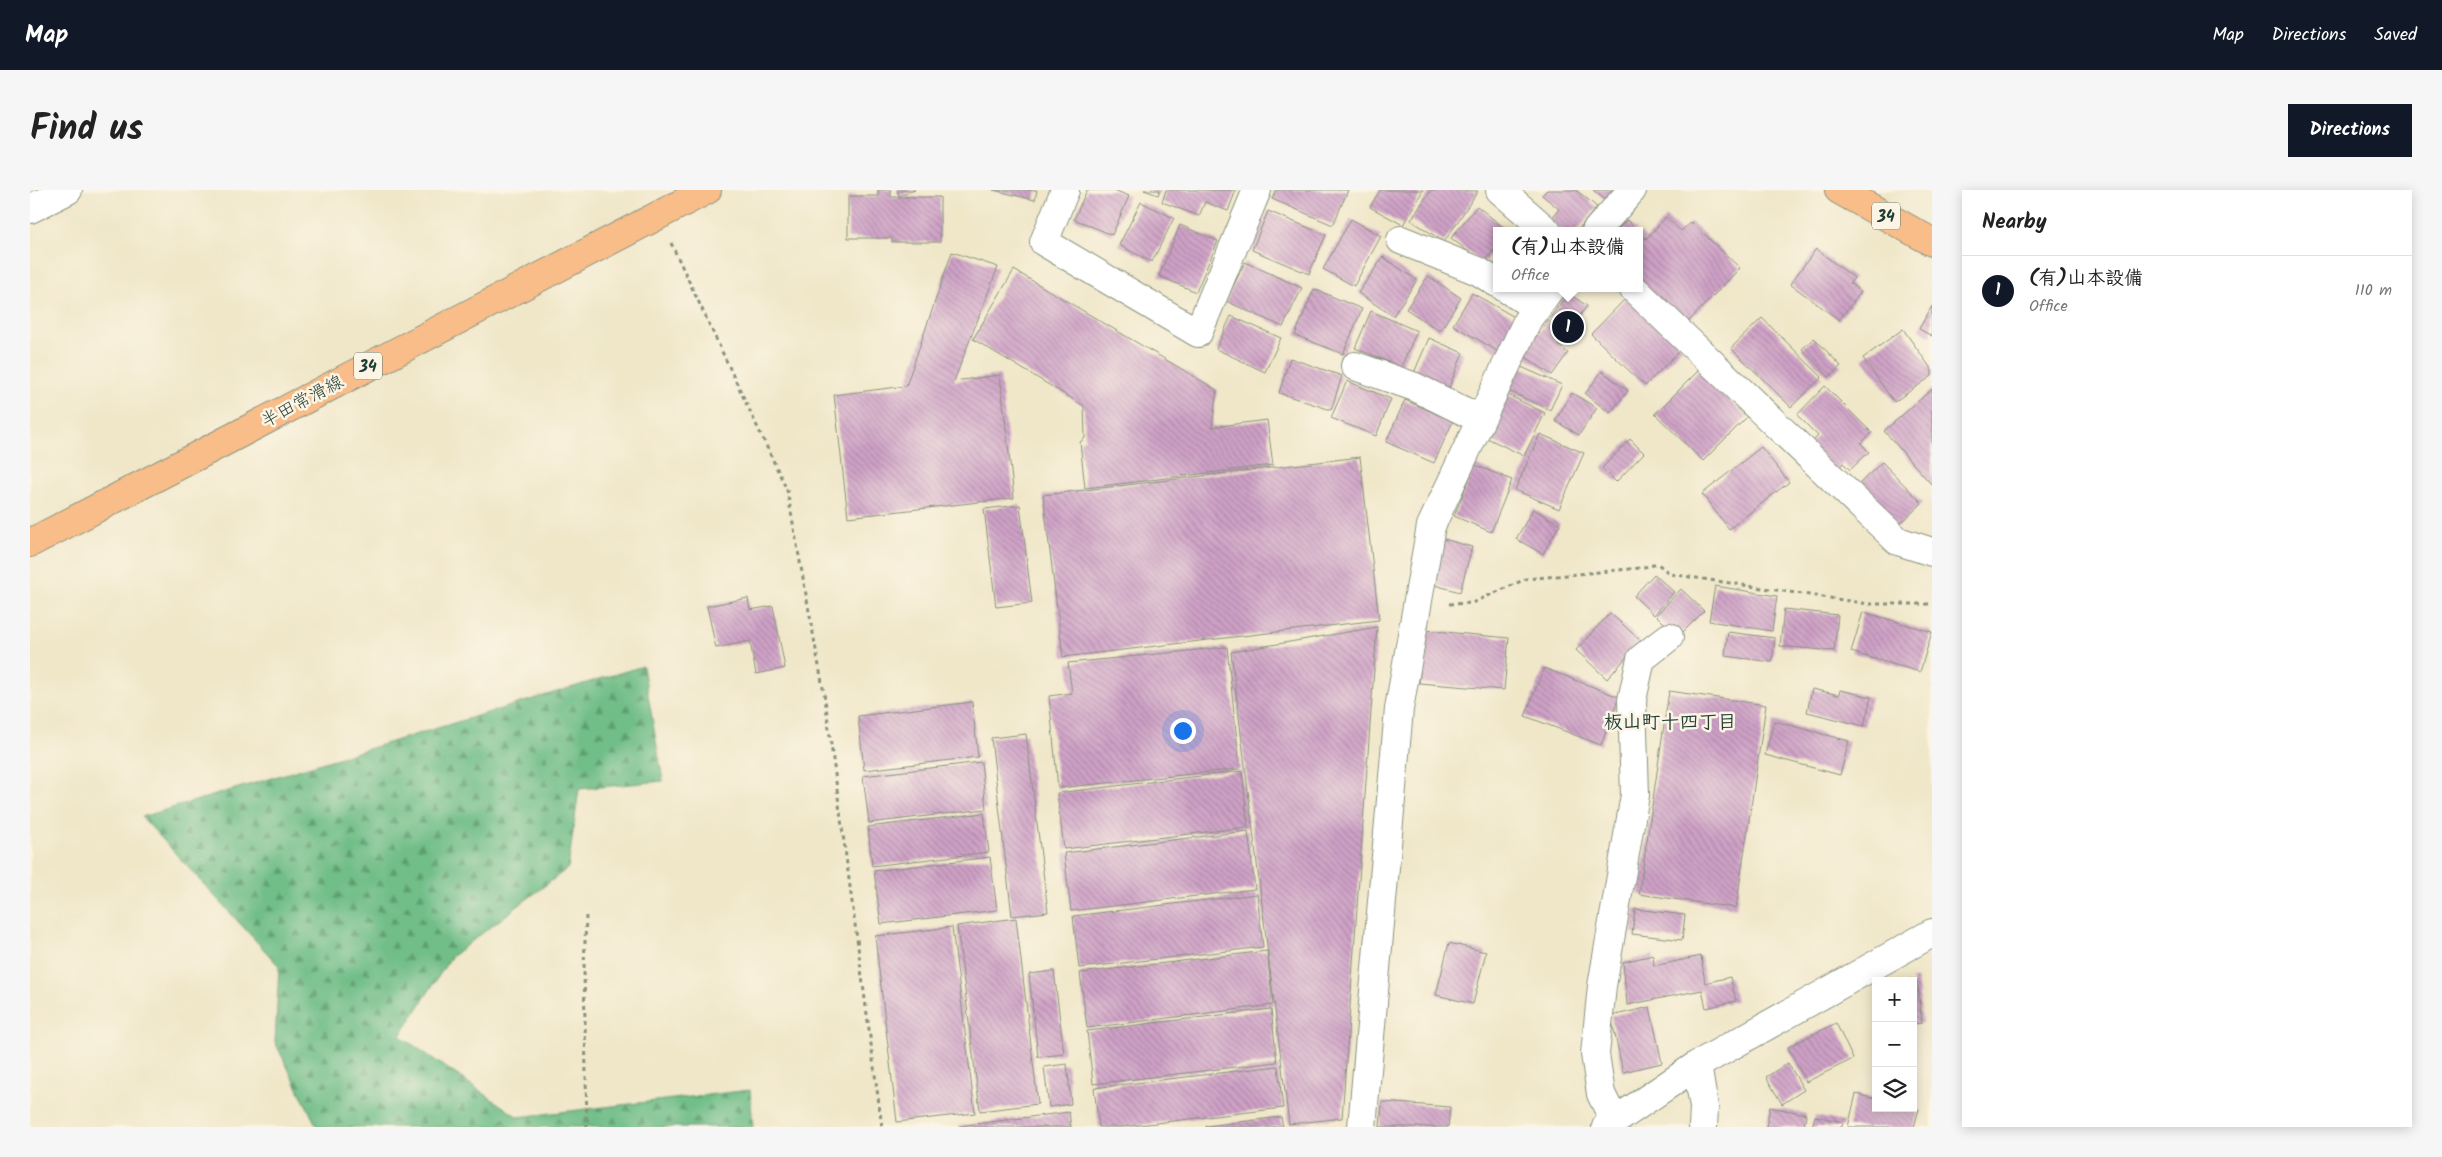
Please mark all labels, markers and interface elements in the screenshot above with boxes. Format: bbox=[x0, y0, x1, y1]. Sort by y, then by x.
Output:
text: Map bbox=[25, 16, 68, 55]
text: Map bbox=[2212, 21, 2244, 50]
text: Directions bbox=[2272, 21, 2346, 50]
text: Saved bbox=[2374, 21, 2417, 50]
text: Find us bbox=[30, 102, 143, 158]
button: Directions bbox=[2288, 104, 2412, 157]
road number: 34 bbox=[1872, 202, 1900, 230]
text: Nearby bbox=[1982, 206, 2047, 239]
popup bbox=[1493, 227, 1643, 292]
text: (有)山本設備 bbox=[1511, 233, 1625, 263]
text: Office bbox=[1511, 263, 1550, 288]
text: (有)山本設備 bbox=[2029, 264, 2143, 294]
text: 1 bbox=[1996, 278, 2000, 303]
text: 110 m bbox=[2355, 278, 2392, 303]
text: Office bbox=[2029, 294, 2068, 319]
pin: 1 bbox=[1552, 308, 1584, 346]
road number: 34 bbox=[354, 352, 382, 380]
street label: 半田常滑線 bbox=[256, 368, 349, 436]
district label: 板山町十四丁目 bbox=[1603, 708, 1737, 738]
your location bbox=[1170, 718, 1196, 744]
map controls bbox=[1872, 977, 1917, 1112]
button: + bbox=[1872, 977, 1917, 1022]
button: − bbox=[1872, 1022, 1917, 1067]
button: layers bbox=[1872, 1067, 1917, 1112]

